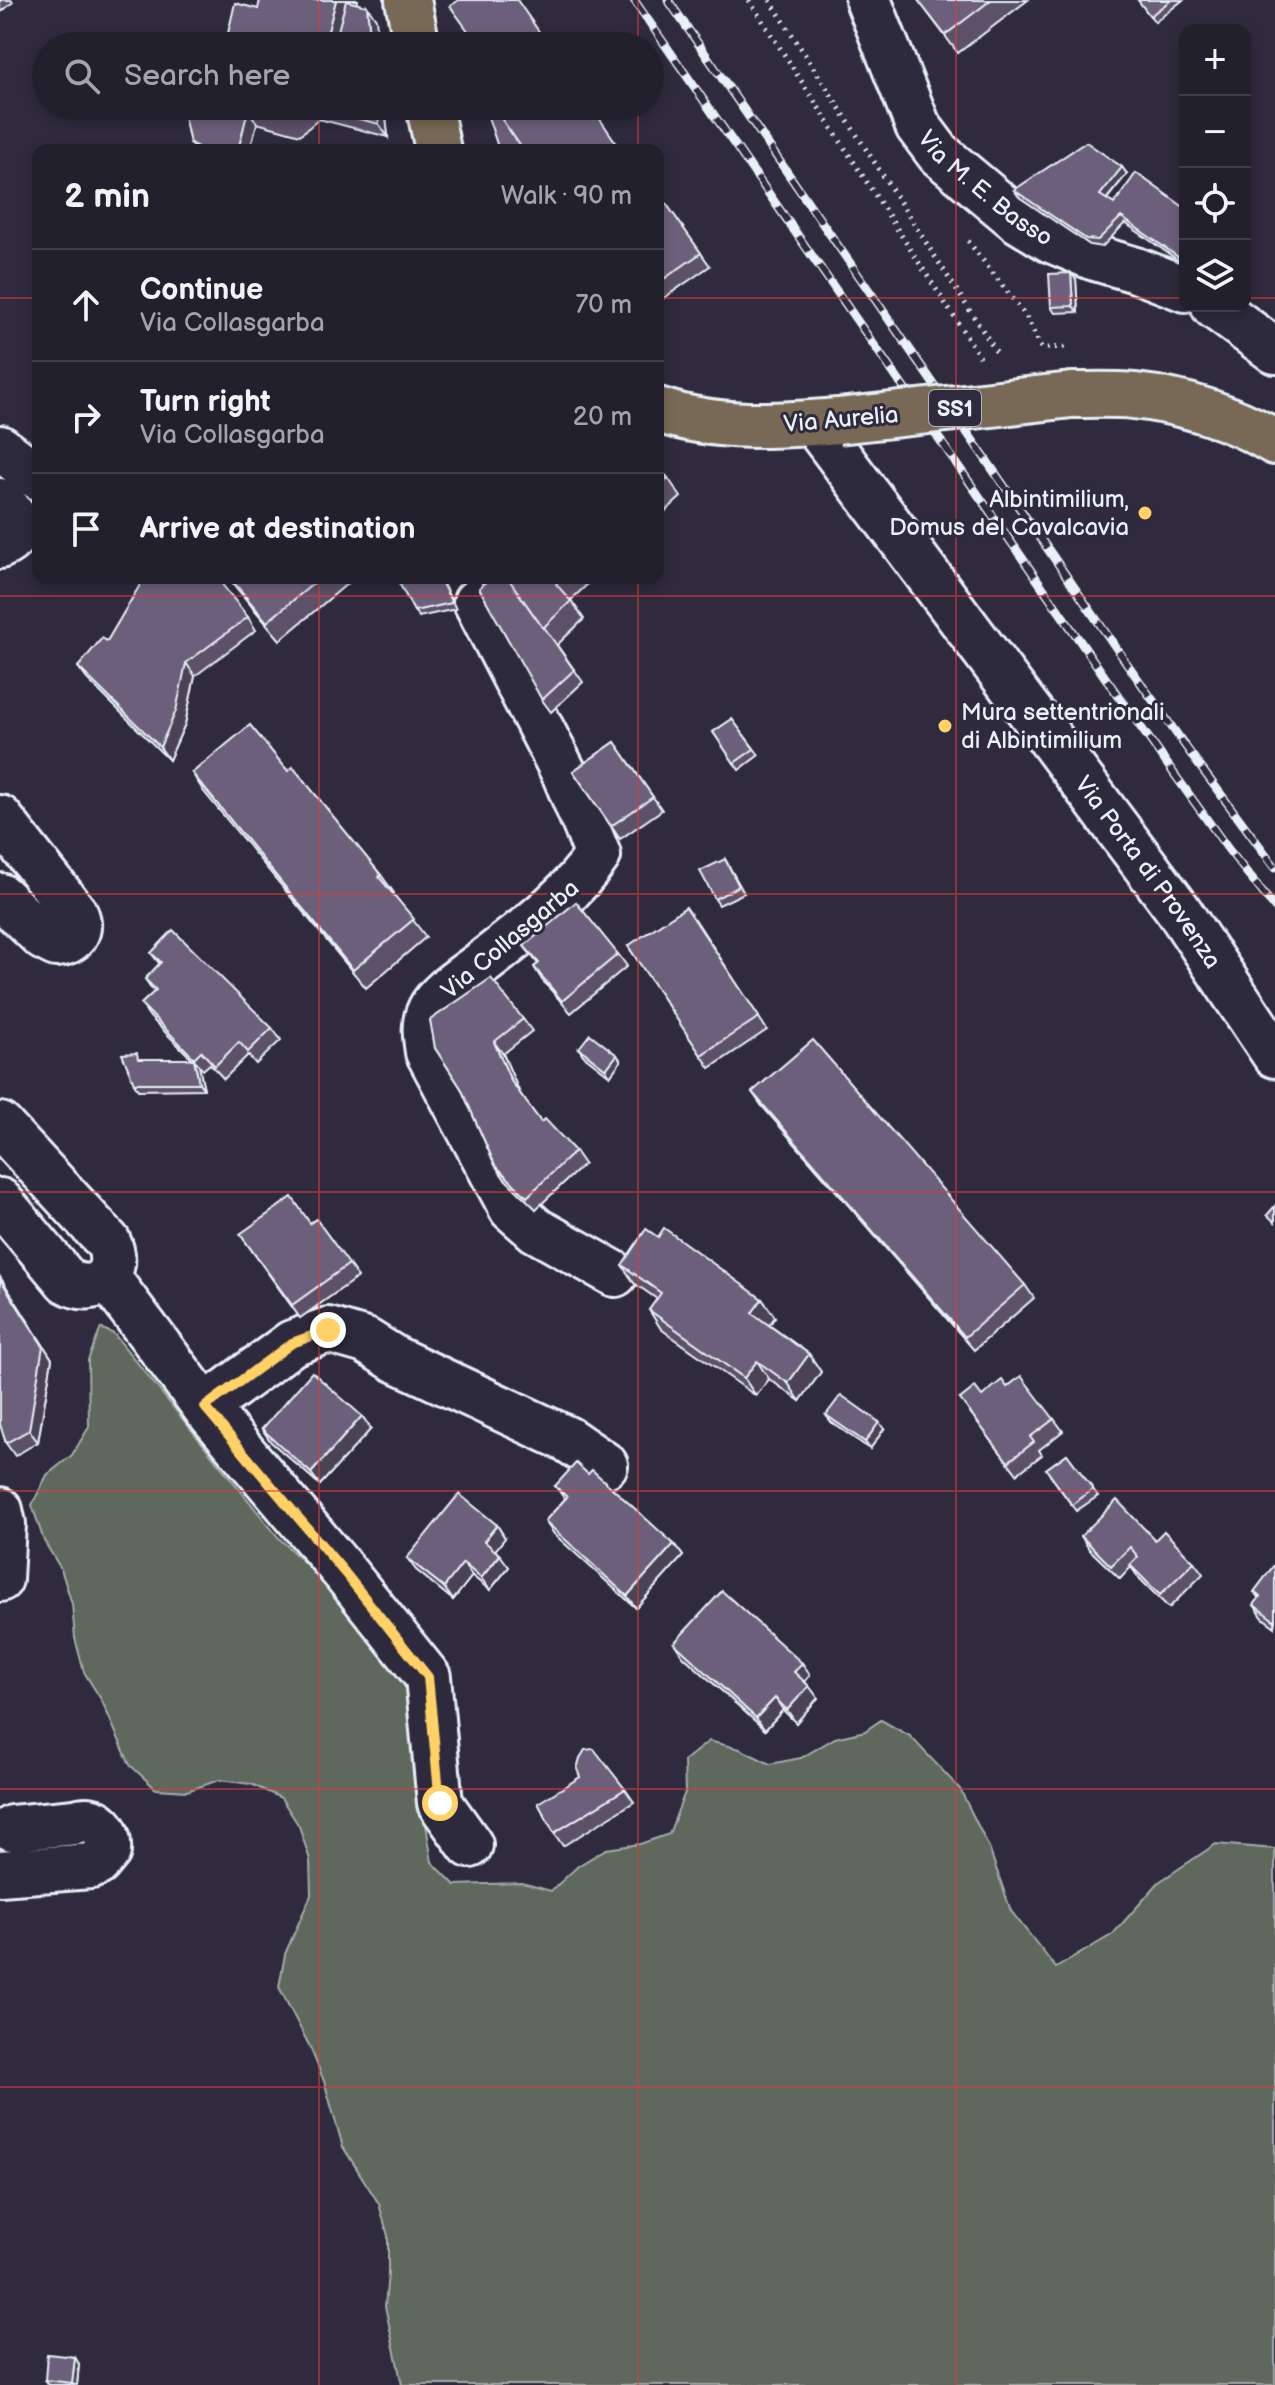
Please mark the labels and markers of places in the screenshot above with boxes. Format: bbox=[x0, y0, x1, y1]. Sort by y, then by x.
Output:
place label: Albintimilium, Domus del Cavalcavia bbox=[889, 485, 1129, 542]
marker: Albintimilium, Domus del Cavalcavia bbox=[1136, 504, 1154, 522]
place label: Mura settentrionali di Albintimilium bbox=[961, 698, 1165, 755]
marker: Mura settentrionali di Albintimilium bbox=[936, 717, 954, 735]

